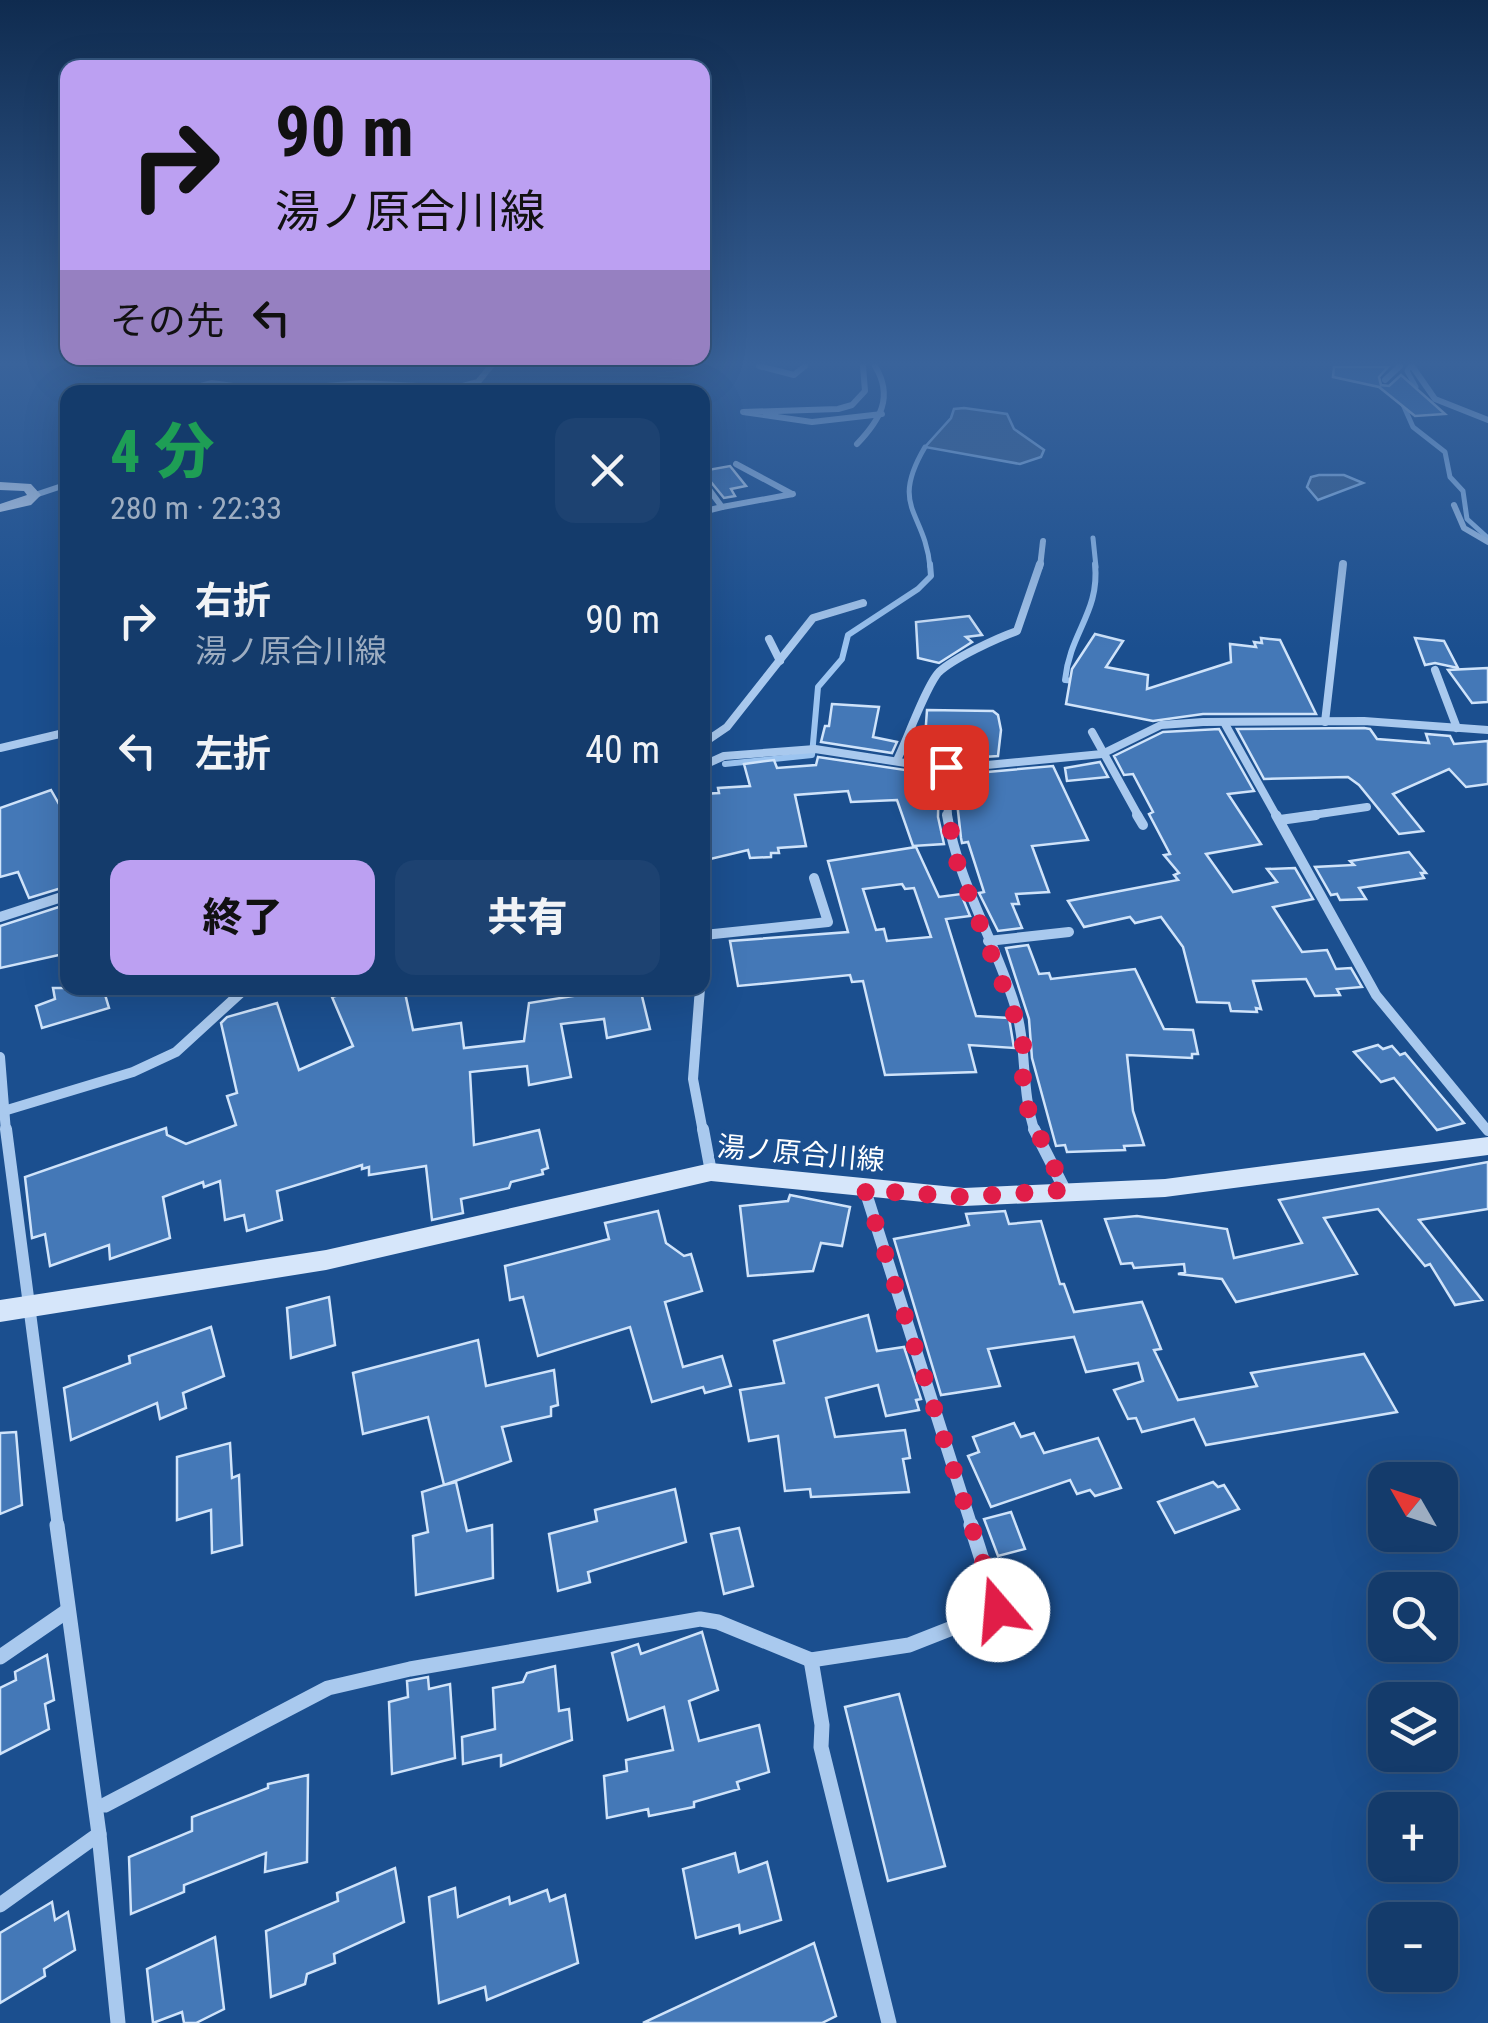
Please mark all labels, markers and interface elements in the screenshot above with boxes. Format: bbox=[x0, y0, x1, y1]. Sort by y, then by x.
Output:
text: 90 m bbox=[275, 91, 414, 173]
icon: right bbox=[110, 100, 240, 230]
text: 湯ノ原合川線 bbox=[275, 185, 545, 238]
icon: left bbox=[244, 290, 299, 345]
text: その先 bbox=[110, 299, 224, 343]
text: 4 分 bbox=[110, 416, 214, 487]
button: close bbox=[555, 418, 660, 523]
text: 280 m · 22:33 bbox=[110, 489, 282, 527]
text: 右折 bbox=[195, 579, 271, 623]
icon: right bbox=[110, 593, 165, 648]
text: 90 m bbox=[585, 598, 660, 642]
text: 湯ノ原合川線 bbox=[195, 632, 387, 670]
icon: left bbox=[110, 723, 165, 778]
pin bbox=[904, 725, 989, 810]
text: 40 m bbox=[585, 728, 660, 772]
text: 左折 bbox=[195, 732, 271, 776]
icon: arrive bbox=[919, 740, 974, 795]
button: 終了 bbox=[110, 860, 375, 975]
button: 共有 bbox=[395, 860, 660, 975]
street label: 湯ノ原合川線 bbox=[716, 1130, 886, 1177]
north arrow bbox=[1368, 1462, 1458, 1552]
map controls bbox=[1368, 1462, 1458, 1992]
position arrow bbox=[946, 1558, 1050, 1662]
button: search bbox=[1368, 1572, 1458, 1662]
button: layers bbox=[1368, 1682, 1458, 1772]
button: + bbox=[1368, 1792, 1458, 1882]
button: − bbox=[1368, 1902, 1458, 1992]

